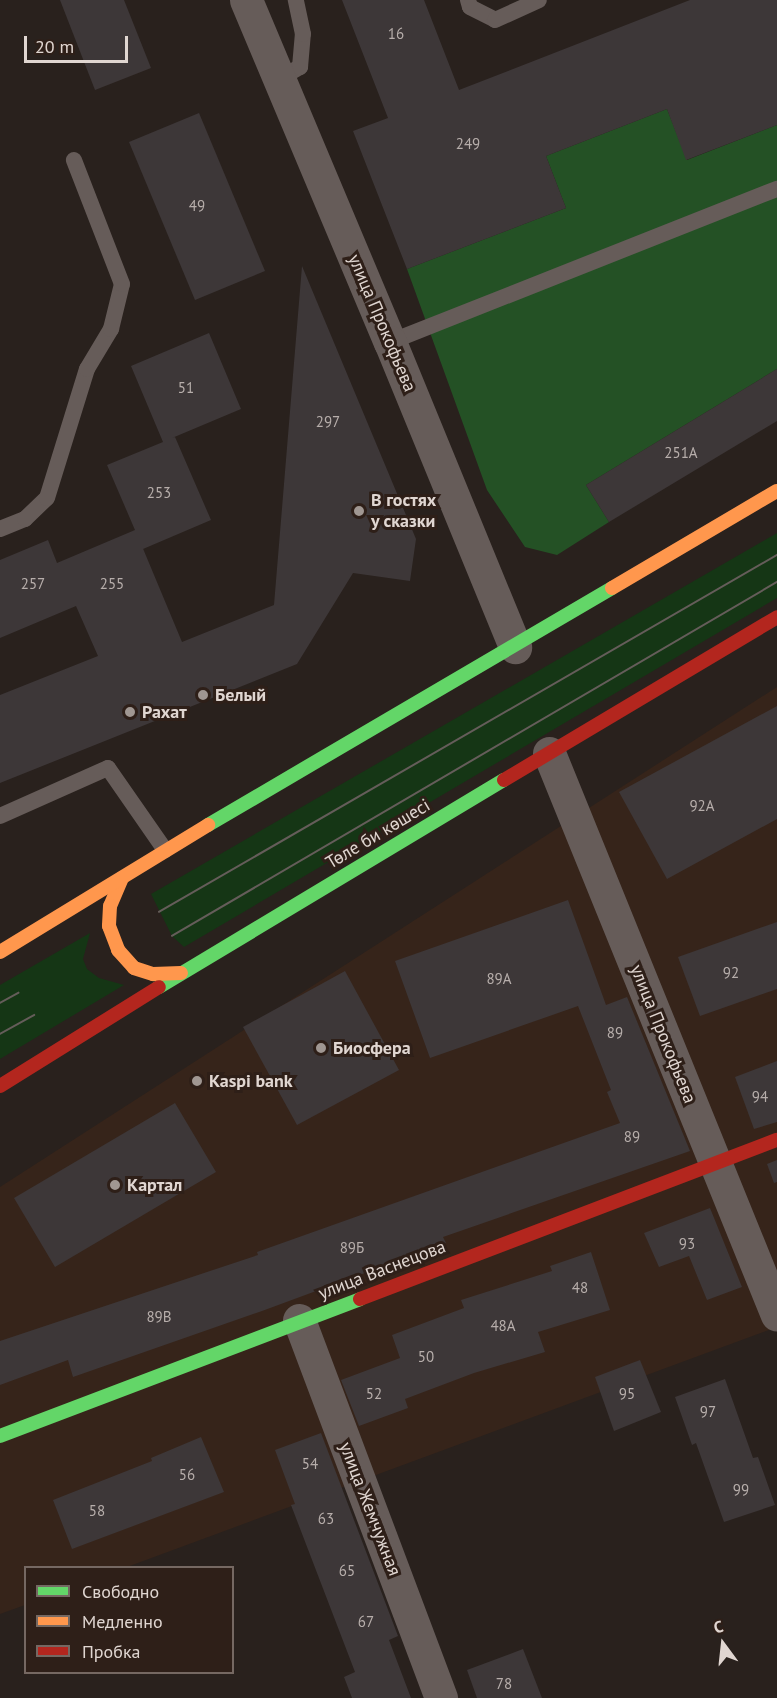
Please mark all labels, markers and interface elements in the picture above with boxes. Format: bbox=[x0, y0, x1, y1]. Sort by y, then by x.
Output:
scale bar bbox=[27, 24, 130, 62]
house number: 16 bbox=[388, 25, 404, 43]
text: 20 m bbox=[35, 35, 74, 58]
house number: 249 bbox=[456, 135, 480, 153]
house number: 49 bbox=[189, 197, 205, 215]
street label: улица Прокофьева bbox=[343, 251, 421, 395]
house number: 51 bbox=[178, 379, 194, 397]
house number: 297 bbox=[316, 413, 340, 431]
house number: 251А bbox=[664, 444, 698, 462]
house number: 253 bbox=[147, 484, 171, 502]
place label: В гостях у сказки bbox=[371, 490, 436, 532]
marker: В гостях у сказки bbox=[352, 504, 366, 518]
house number: 257 bbox=[21, 575, 45, 593]
house number: 255 bbox=[100, 575, 124, 593]
place label: Белый bbox=[215, 684, 266, 706]
marker: Белый bbox=[196, 688, 210, 702]
place label: Рахат bbox=[142, 701, 187, 723]
marker: Рахат bbox=[123, 705, 137, 719]
street label: Төле би көшесі bbox=[322, 794, 434, 874]
house number: 92А bbox=[689, 797, 715, 815]
street label: улица Прокофьева bbox=[625, 962, 701, 1106]
house number: 92 bbox=[723, 964, 739, 982]
house number: 89А bbox=[486, 970, 512, 988]
house number: 89 bbox=[607, 1024, 623, 1042]
place label: Биосфера bbox=[333, 1037, 411, 1059]
marker: Биосфера bbox=[314, 1041, 328, 1055]
place label: Kaspi bank bbox=[209, 1070, 293, 1092]
marker: Kaspi bank bbox=[190, 1074, 204, 1088]
house number: 94 bbox=[752, 1088, 768, 1106]
house number: 89 bbox=[624, 1128, 640, 1146]
place label: Картал bbox=[127, 1174, 182, 1196]
marker: Картал bbox=[108, 1178, 122, 1192]
house number: 93 bbox=[679, 1235, 695, 1253]
street label: улица Васнецова bbox=[315, 1236, 449, 1304]
house number: 89Б bbox=[340, 1239, 364, 1257]
house number: 48 bbox=[572, 1279, 588, 1297]
house number: 89В bbox=[146, 1308, 172, 1326]
house number: 48А bbox=[490, 1317, 516, 1335]
house number: 50 bbox=[418, 1348, 434, 1366]
house number: 52 bbox=[366, 1385, 382, 1403]
house number: 95 bbox=[619, 1385, 635, 1403]
house number: 97 bbox=[700, 1403, 716, 1421]
street label: улица Жемчужная bbox=[335, 1439, 405, 1579]
house number: 54 bbox=[302, 1455, 318, 1473]
house number: 56 bbox=[179, 1466, 195, 1484]
house number: 99 bbox=[733, 1481, 749, 1499]
house number: 58 bbox=[89, 1502, 105, 1520]
house number: 63 bbox=[318, 1510, 334, 1528]
house number: 65 bbox=[339, 1562, 355, 1580]
legend bbox=[24, 1566, 234, 1674]
text: Свободно bbox=[82, 1580, 159, 1603]
text: Медленно bbox=[82, 1610, 163, 1633]
house number: 67 bbox=[358, 1613, 374, 1631]
north arrow bbox=[693, 1614, 753, 1674]
text: С bbox=[711, 1616, 725, 1637]
text: Пробка bbox=[82, 1640, 140, 1663]
house number: 78 bbox=[496, 1675, 512, 1693]

